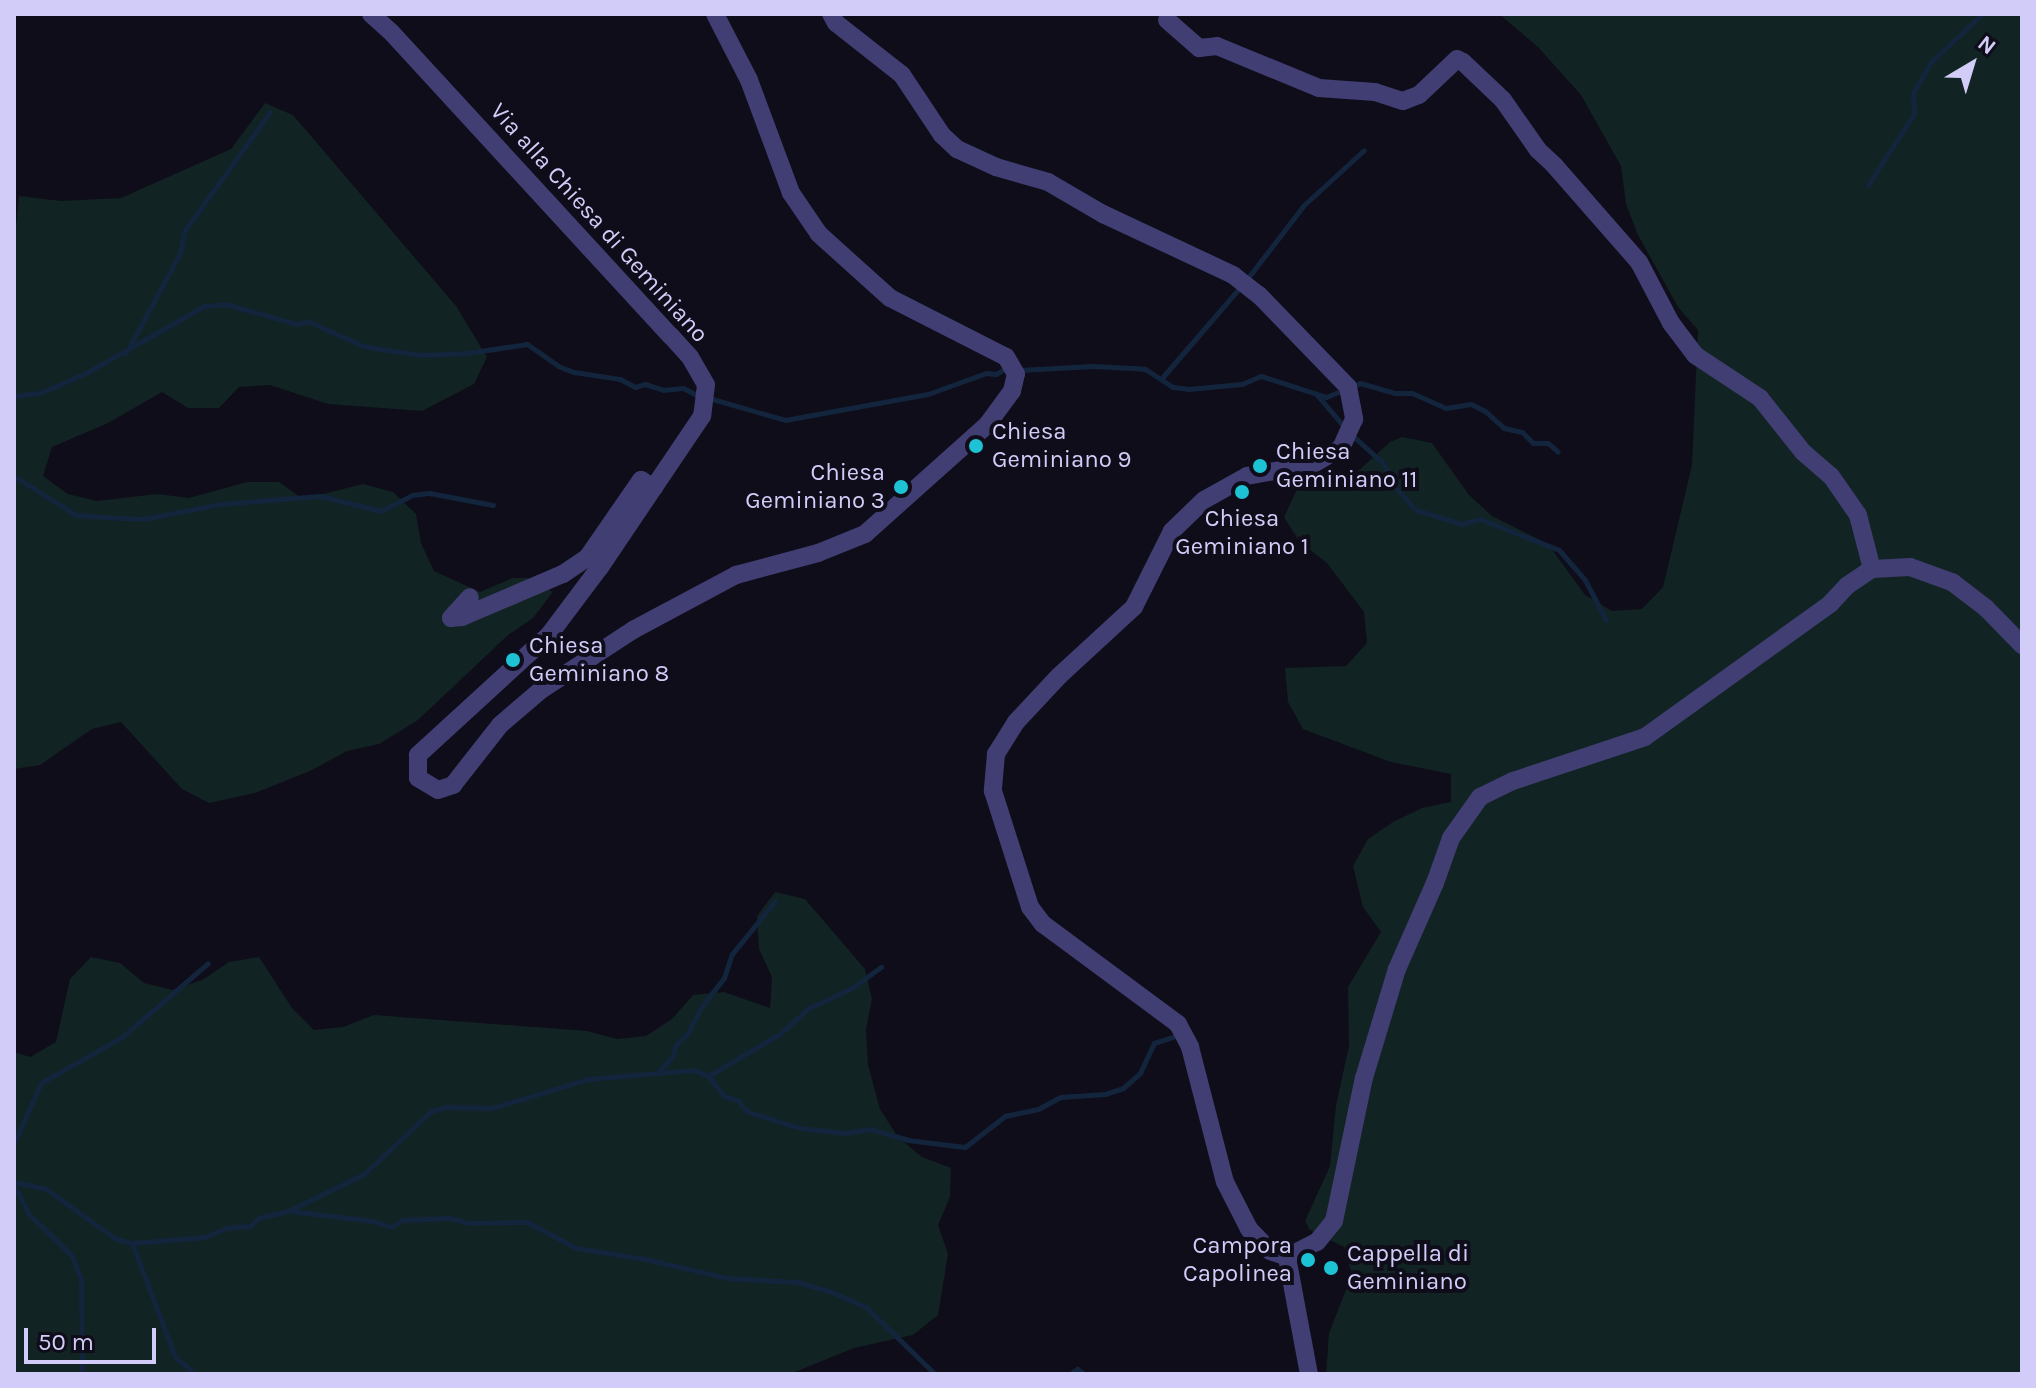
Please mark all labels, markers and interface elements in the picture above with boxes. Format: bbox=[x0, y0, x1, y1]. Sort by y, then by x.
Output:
north arrow bbox=[1932, 24, 2012, 104]
text: N bbox=[1973, 30, 2001, 60]
street label: Via alla Chiesa di Geminiano bbox=[484, 97, 714, 349]
place label: Chiesa Geminiano 9 bbox=[992, 418, 1131, 474]
marker: Chiesa Geminiano 9 bbox=[967, 437, 985, 455]
place label: Chiesa Geminiano 11 bbox=[1276, 438, 1417, 494]
marker: Chiesa Geminiano 11 bbox=[1251, 457, 1269, 475]
place label: Chiesa Geminiano 3 bbox=[745, 459, 885, 515]
marker: Chiesa Geminiano 3 bbox=[892, 478, 910, 496]
marker: Chiesa Geminiano 1 bbox=[1233, 483, 1251, 501]
place label: Chiesa Geminiano 1 bbox=[1175, 505, 1309, 561]
place label: Chiesa Geminiano 8 bbox=[529, 632, 669, 688]
marker: Chiesa Geminiano 8 bbox=[504, 651, 522, 669]
place label: Campora Capolinea bbox=[1183, 1232, 1292, 1288]
place label: Cappella di Geminiano bbox=[1347, 1240, 1469, 1296]
marker: Campora Capolinea bbox=[1299, 1251, 1317, 1269]
marker: Cappella di Geminiano bbox=[1322, 1259, 1340, 1277]
scale bar bbox=[28, 1312, 160, 1362]
text: 50 m bbox=[38, 1328, 94, 1356]

